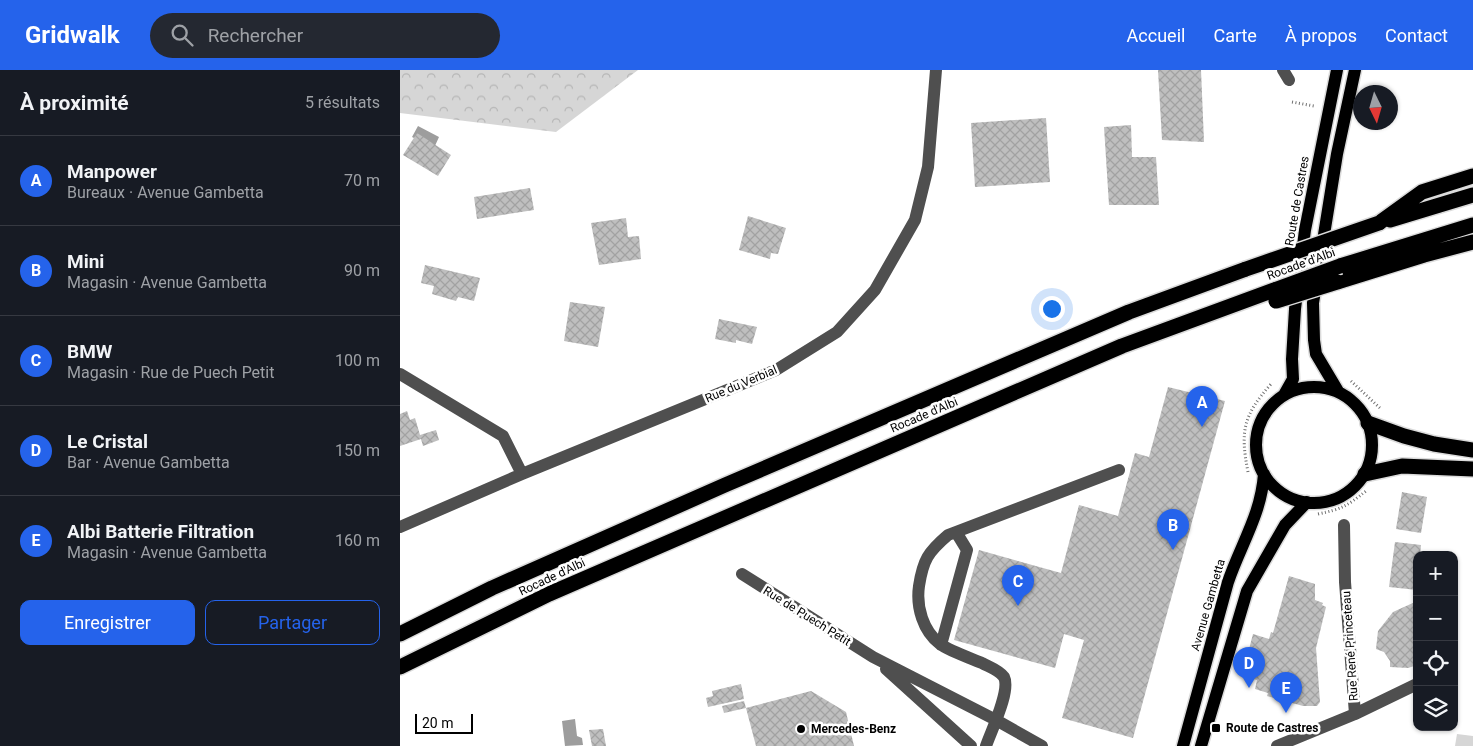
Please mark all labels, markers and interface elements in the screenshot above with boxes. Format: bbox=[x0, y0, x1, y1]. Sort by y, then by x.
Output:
search box bbox=[150, 13, 500, 58]
text: Gridwalk bbox=[25, 21, 120, 49]
icon: search bbox=[168, 21, 196, 49]
text: Rechercher bbox=[208, 24, 303, 47]
text: Accueil bbox=[1127, 25, 1185, 46]
text: Carte bbox=[1213, 25, 1257, 46]
text: À propos bbox=[1285, 25, 1357, 46]
text: Contact bbox=[1385, 25, 1448, 46]
north arrow bbox=[1353, 85, 1398, 130]
text: À proximité bbox=[20, 91, 129, 115]
text: 5 résultats bbox=[305, 93, 380, 112]
street label: Route de Castres bbox=[1282, 155, 1312, 247]
text: Manpower bbox=[67, 160, 157, 183]
text: A bbox=[31, 171, 41, 190]
text: 70 m bbox=[344, 171, 380, 190]
text: Bureaux · Avenue Gambetta bbox=[67, 183, 264, 202]
street label: Rocade d'Albi bbox=[1265, 245, 1337, 283]
text: Mini bbox=[67, 250, 104, 273]
text: B bbox=[31, 261, 41, 280]
text: 90 m bbox=[344, 261, 380, 280]
text: Magasin · Avenue Gambetta bbox=[67, 273, 267, 292]
your location bbox=[1039, 296, 1065, 322]
text: BMW bbox=[67, 340, 112, 363]
text: C bbox=[31, 351, 41, 370]
text: 100 m bbox=[335, 351, 380, 370]
text: Magasin · Rue de Puech Petit bbox=[67, 363, 274, 382]
street label: Rue du Verbial bbox=[703, 363, 779, 405]
pin: A bbox=[1186, 386, 1218, 427]
street label: Rocade d'Albi bbox=[888, 395, 960, 435]
text: Le Cristal bbox=[67, 430, 148, 453]
text: D bbox=[31, 441, 41, 460]
text: 150 m bbox=[335, 441, 380, 460]
text: Bar · Avenue Gambetta bbox=[67, 453, 230, 472]
pin: B bbox=[1157, 509, 1189, 550]
text: Albi Batterie Filtration bbox=[67, 520, 254, 543]
text: E bbox=[32, 531, 41, 550]
text: 160 m bbox=[335, 531, 380, 550]
text: Magasin · Avenue Gambetta bbox=[67, 543, 267, 562]
map controls bbox=[1413, 551, 1458, 731]
button: + bbox=[1413, 551, 1458, 596]
street label: Rocade d'Albi bbox=[517, 555, 588, 598]
street label: Avenue Gambetta bbox=[1188, 557, 1228, 653]
pin: C bbox=[1002, 565, 1034, 606]
street label: Rue de Puech Petit bbox=[761, 583, 853, 649]
street label: Rue René Princeteau bbox=[1339, 590, 1361, 702]
button: − bbox=[1413, 596, 1458, 641]
button: Enregistrer bbox=[20, 600, 195, 645]
button: Partager bbox=[205, 600, 380, 645]
button: locate bbox=[1413, 641, 1458, 686]
pin: D bbox=[1233, 647, 1265, 688]
pin: E bbox=[1270, 672, 1302, 713]
button: layers bbox=[1413, 686, 1458, 731]
scale bar bbox=[415, 711, 472, 734]
text: 20 m bbox=[422, 715, 454, 731]
place label: Route de Castres bbox=[1226, 721, 1318, 735]
place label: Mercedes-Benz bbox=[811, 722, 896, 736]
marker: Route de Castres bbox=[1210, 722, 1222, 734]
marker: Mercedes-Benz bbox=[795, 723, 807, 735]

